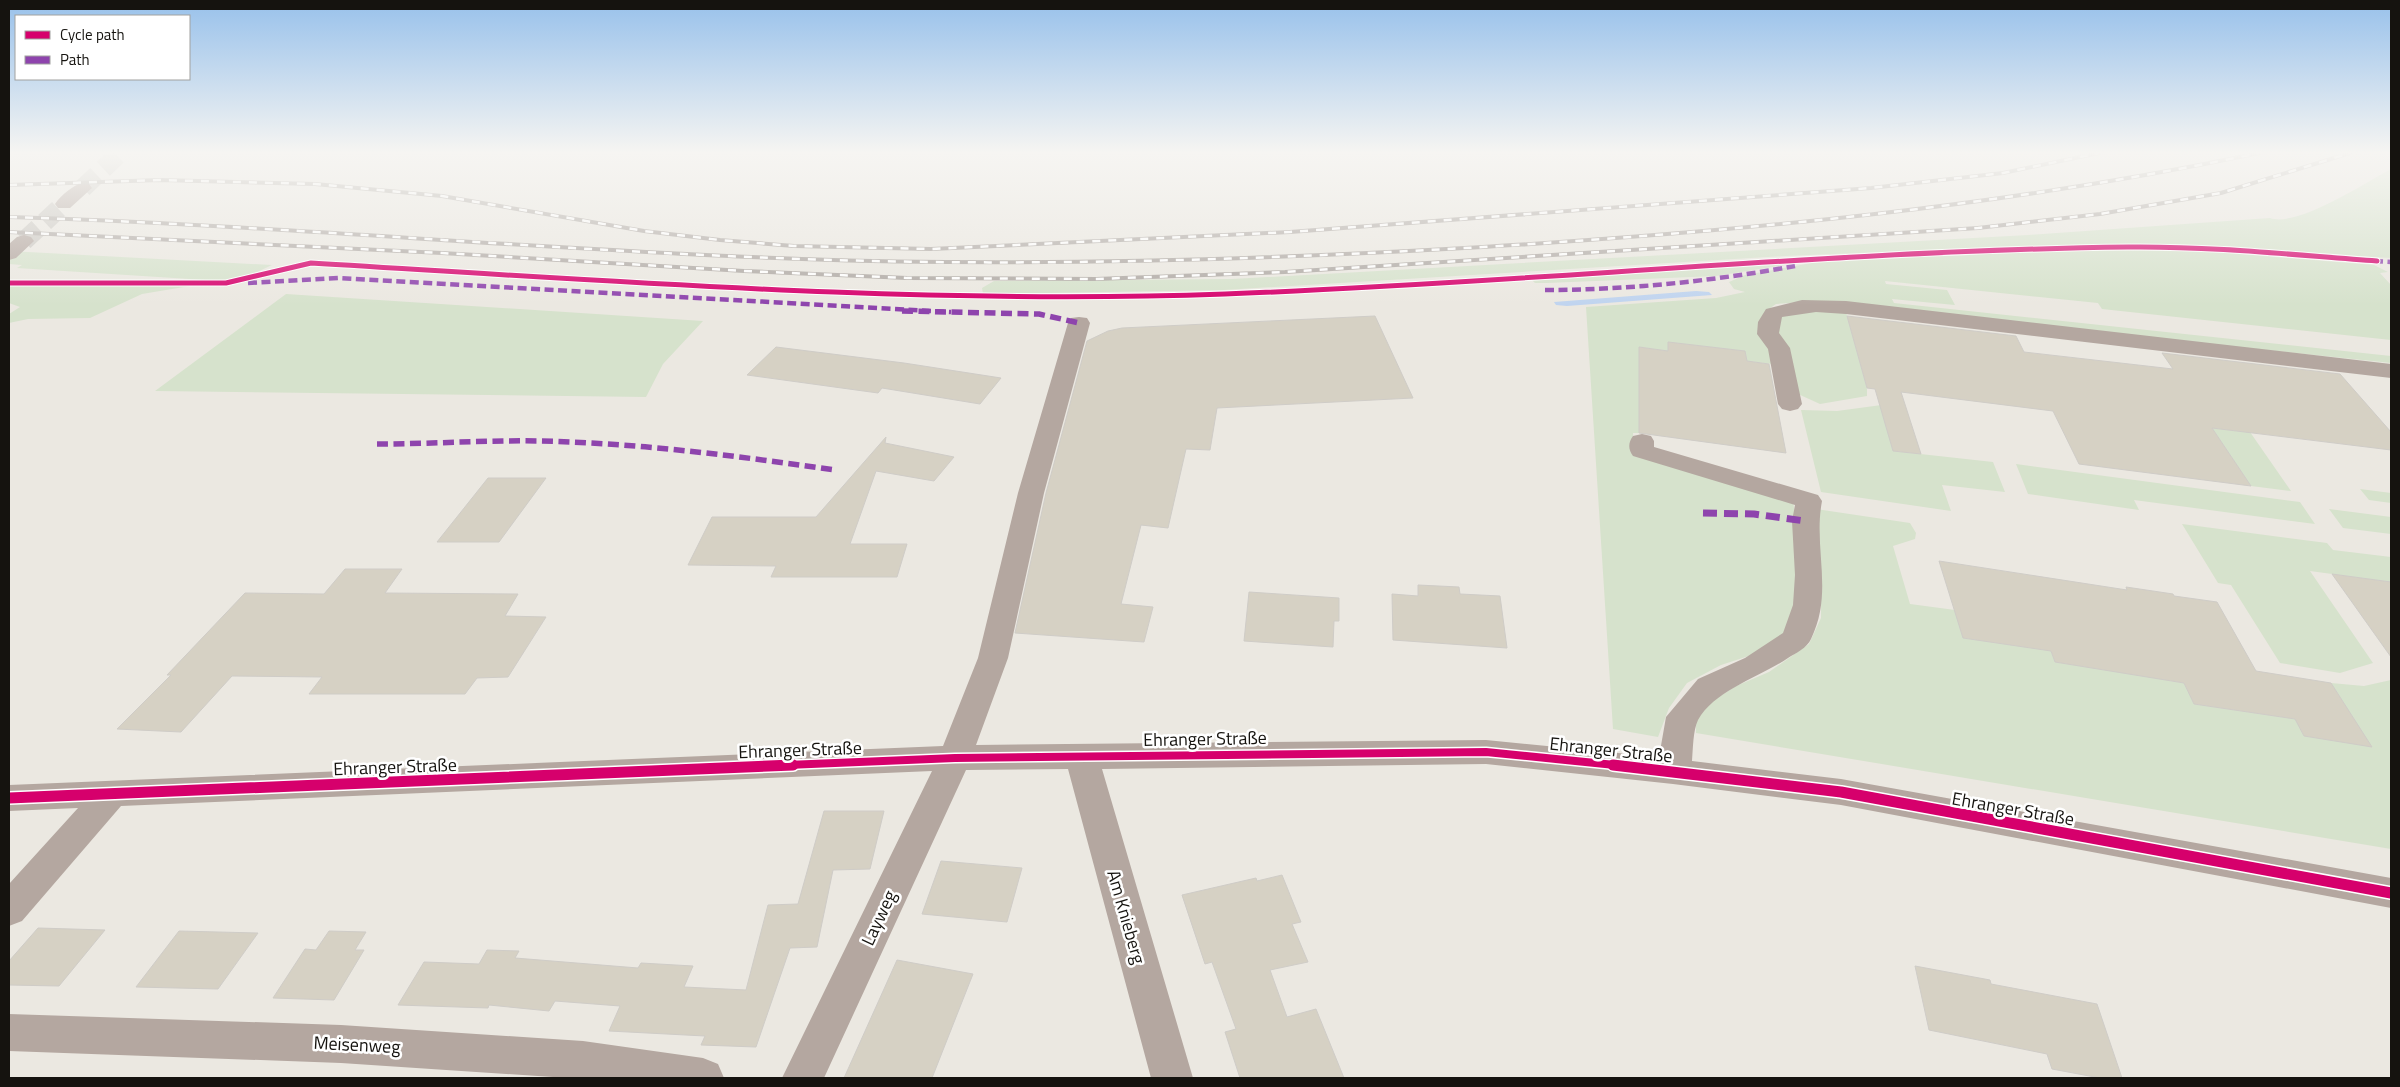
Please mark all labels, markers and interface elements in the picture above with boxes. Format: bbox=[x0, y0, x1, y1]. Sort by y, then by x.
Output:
legend bbox=[15, 15, 190, 80]
text: Cycle path bbox=[60, 23, 125, 46]
text: Path bbox=[60, 48, 90, 71]
street label: Ehranger Straße bbox=[1143, 724, 1267, 753]
street label: Ehranger Straße bbox=[1548, 730, 1674, 769]
street label: Ehranger Straße bbox=[738, 734, 862, 765]
street label: Ehranger Straße bbox=[333, 751, 457, 782]
street label: Ehranger Straße bbox=[1950, 784, 2076, 833]
street label: Am Knieberg bbox=[1100, 867, 1153, 967]
street label: Layweg bbox=[854, 886, 903, 950]
street label: Meisenweg bbox=[313, 1029, 401, 1060]

